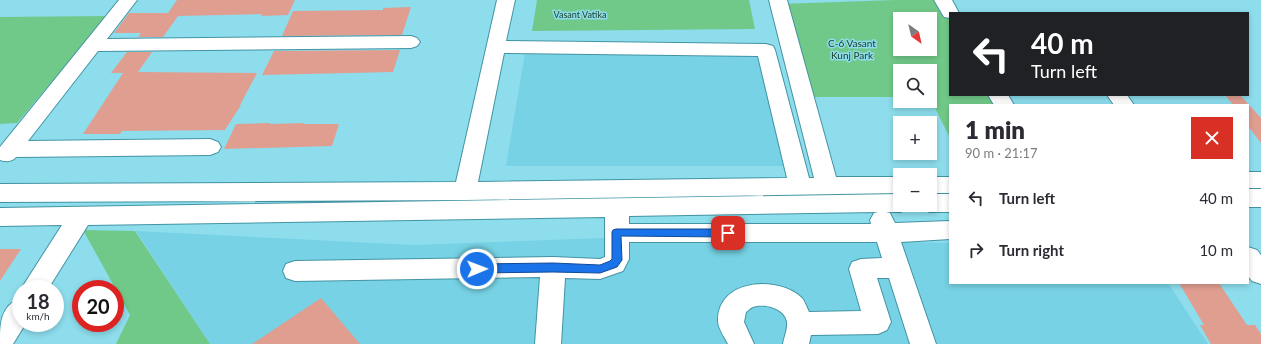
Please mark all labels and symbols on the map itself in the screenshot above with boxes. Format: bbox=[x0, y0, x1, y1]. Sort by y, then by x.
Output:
park label: Vasant Vatika bbox=[554, 9, 606, 20]
north arrow bbox=[893, 12, 937, 56]
park label: C-6 Vasant Kunj Park bbox=[828, 37, 876, 61]
pin bbox=[711, 216, 745, 250]
position arrow bbox=[456, 248, 498, 290]
speed limit sign: 20 bbox=[72, 280, 124, 332]

